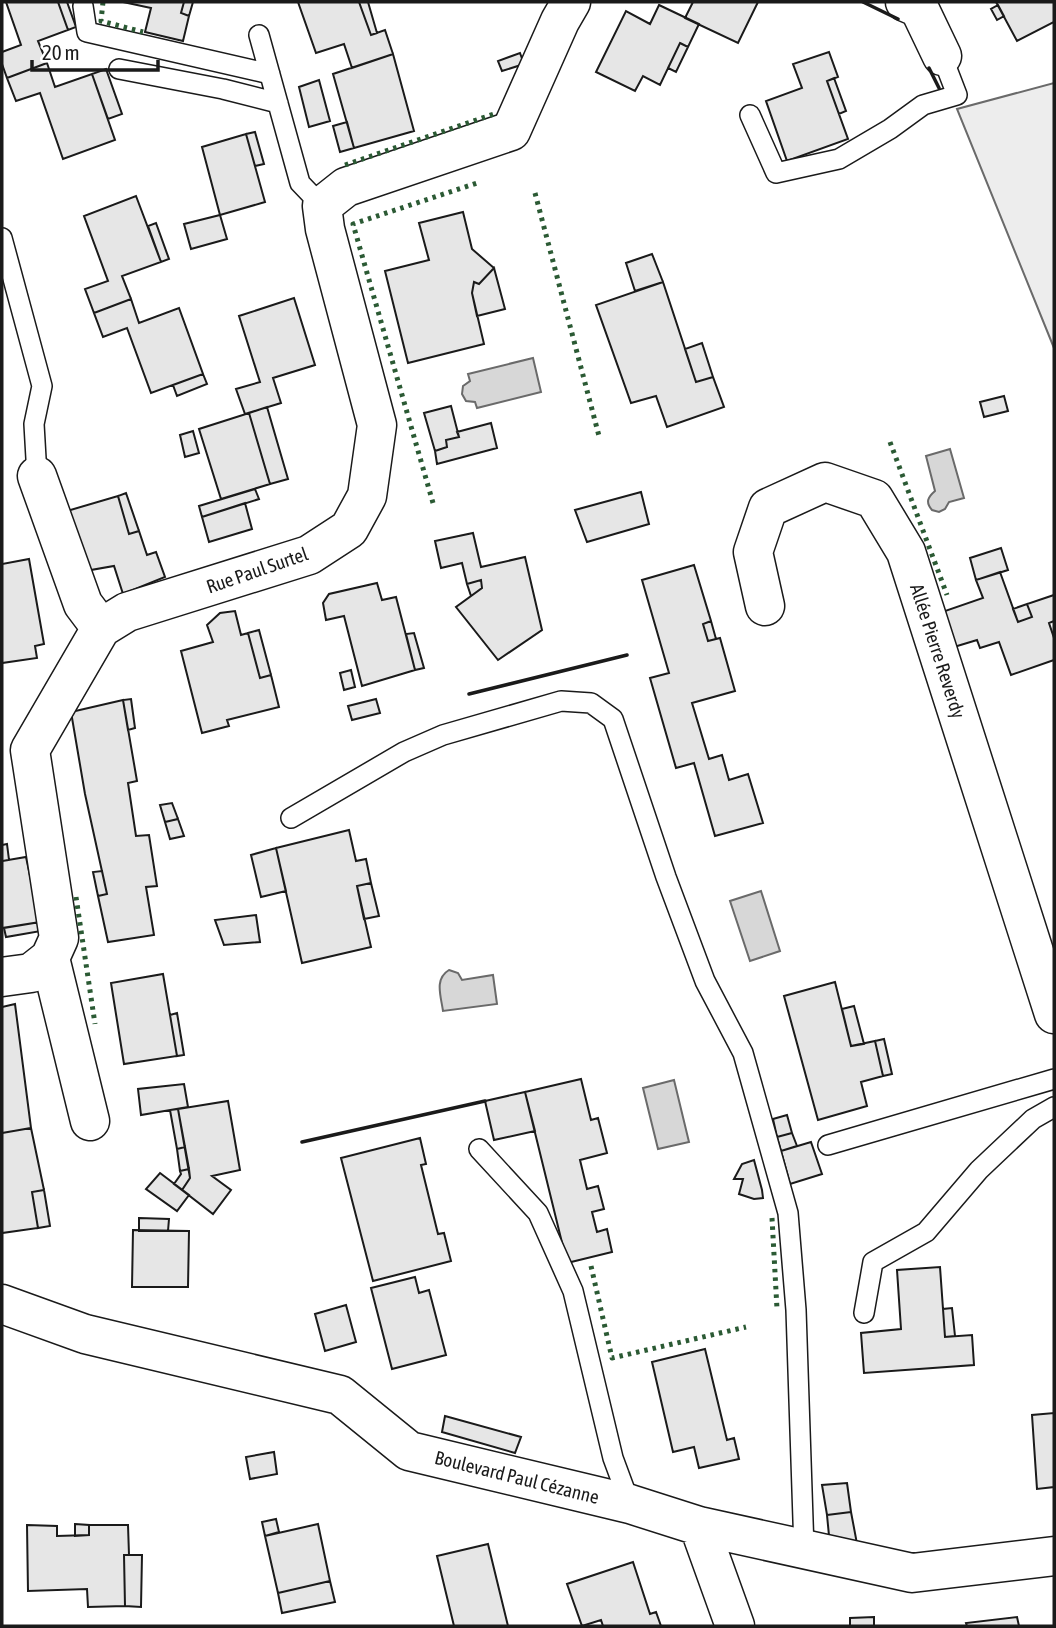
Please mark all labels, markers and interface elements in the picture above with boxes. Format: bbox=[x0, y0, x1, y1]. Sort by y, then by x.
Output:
scale bar bbox=[32, 28, 158, 72]
text: 20 m bbox=[42, 40, 80, 64]
street label: Rue Paul Surtel bbox=[203, 542, 311, 598]
street label: Allée Pierre Reverdy bbox=[906, 581, 970, 721]
street label: Boulevard Paul Cézanne bbox=[433, 1446, 601, 1508]

